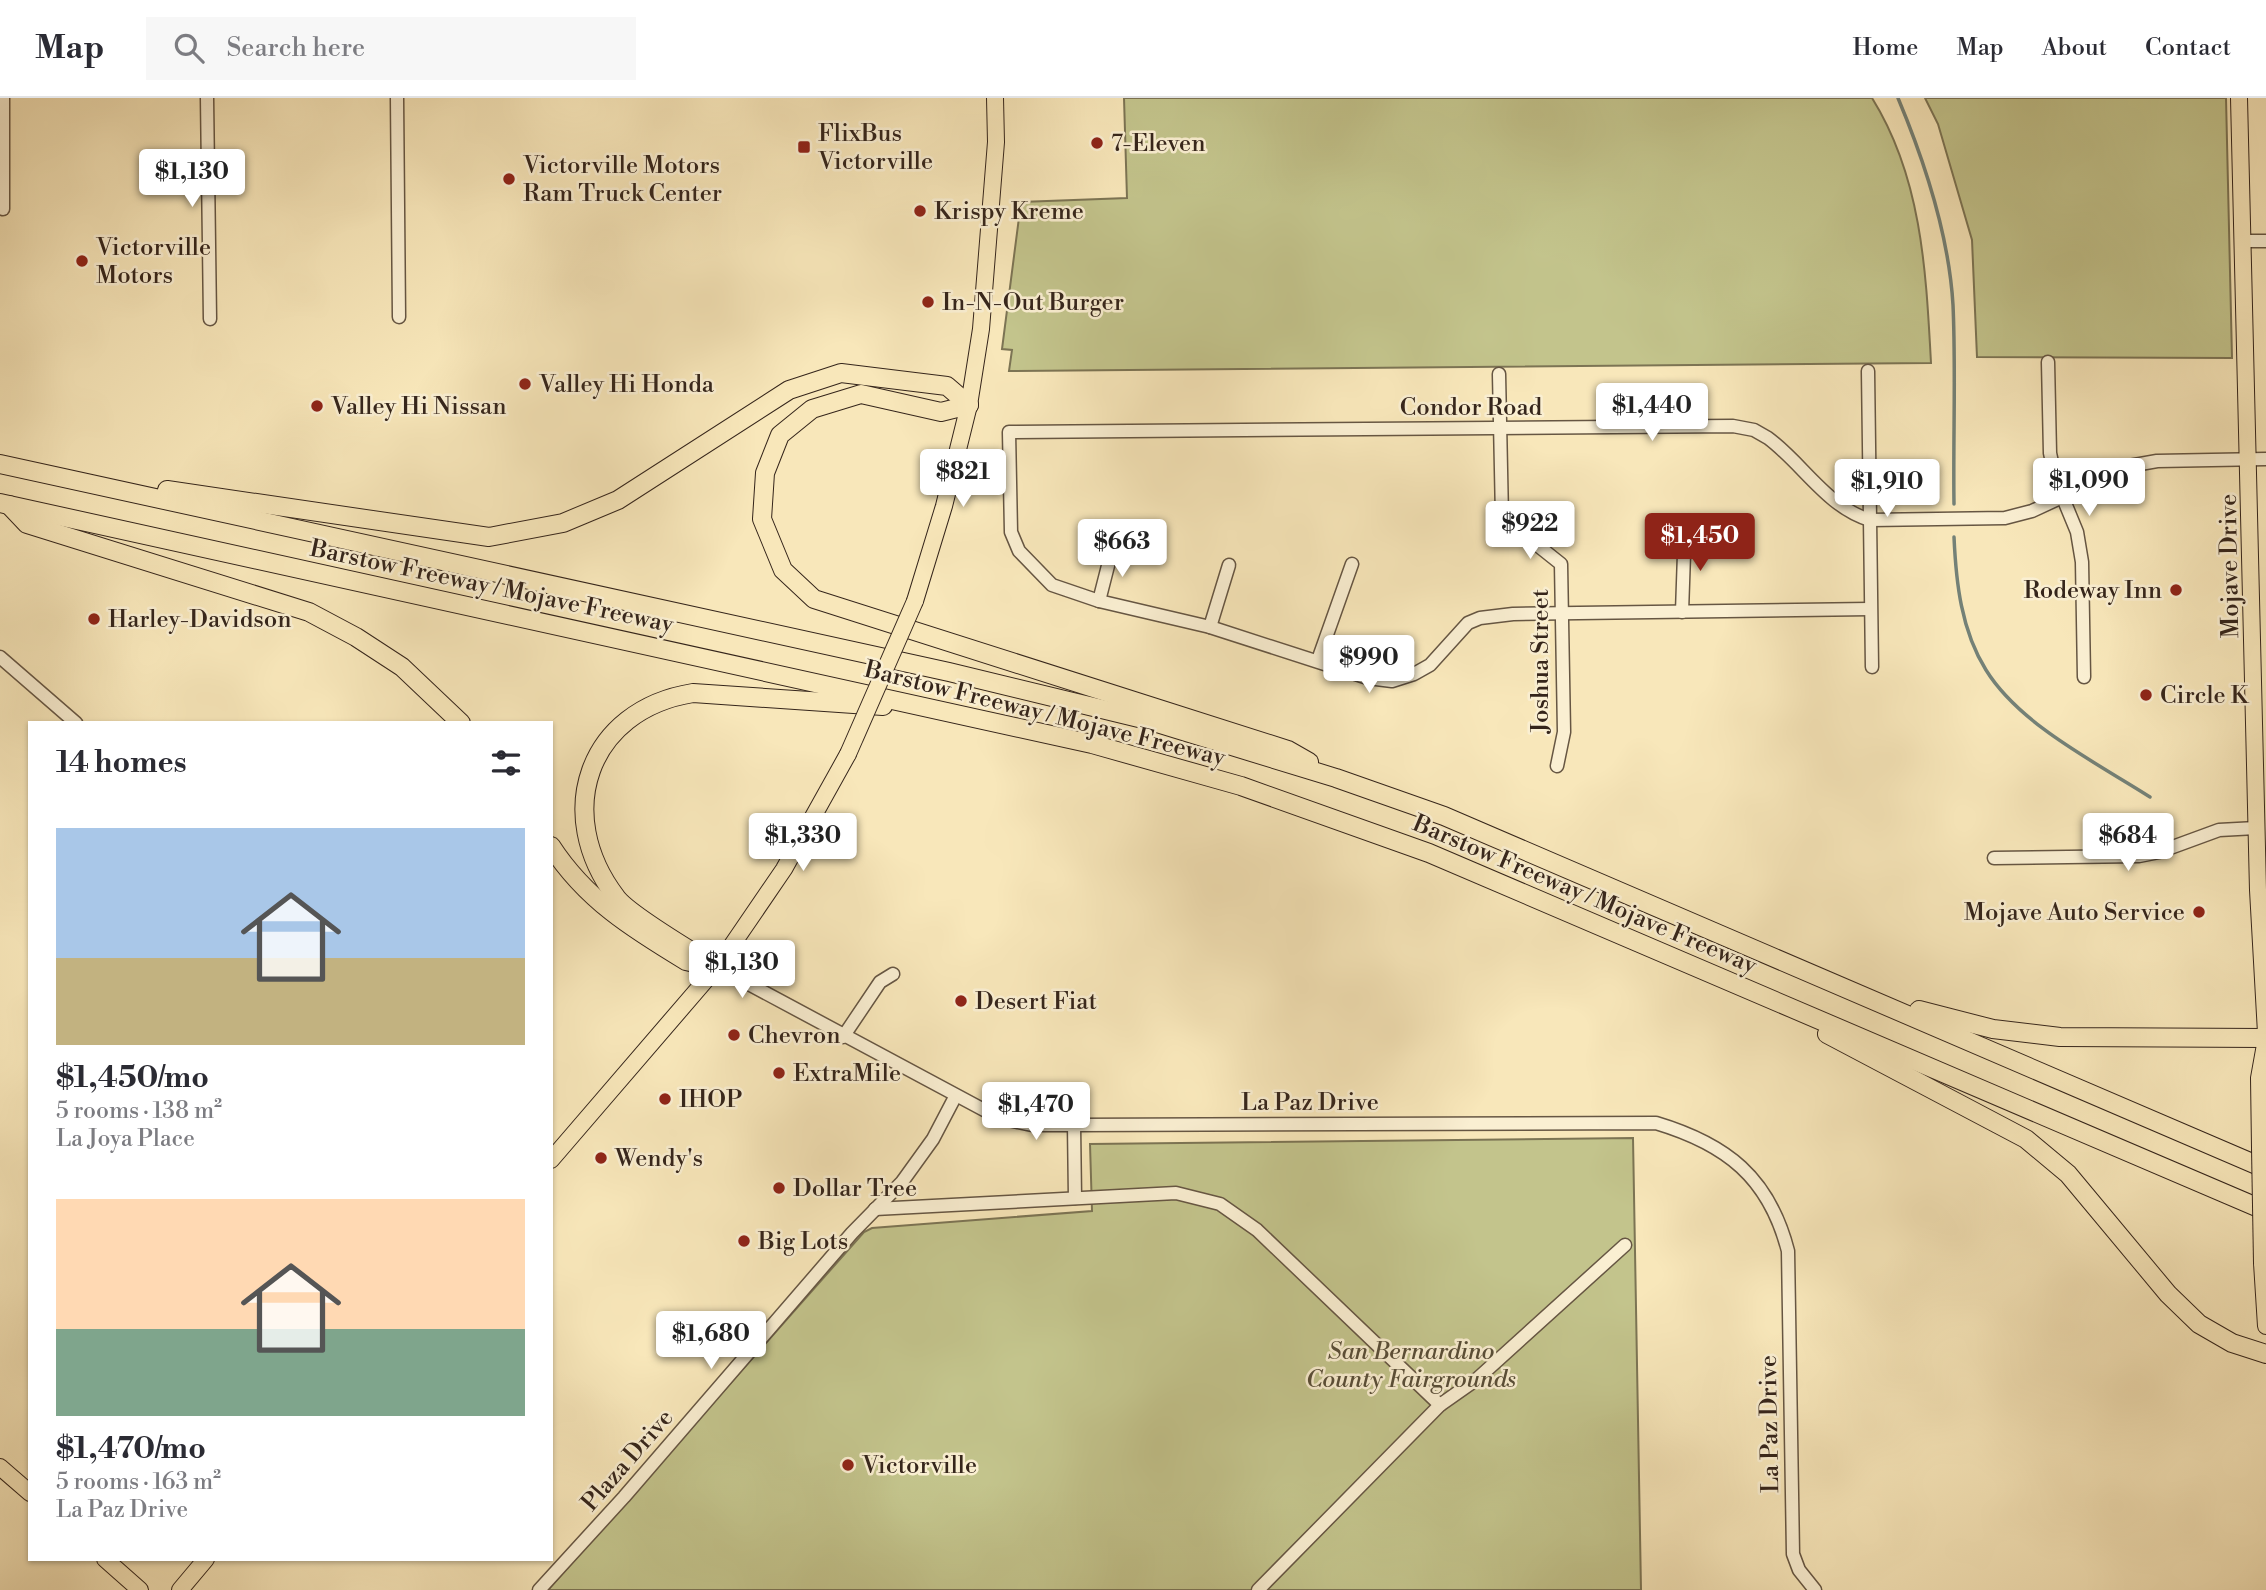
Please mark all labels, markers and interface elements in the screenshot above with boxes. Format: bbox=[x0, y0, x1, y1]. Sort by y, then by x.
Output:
search box bbox=[146, 17, 636, 80]
text: Map bbox=[35, 28, 104, 69]
icon: search bbox=[170, 29, 208, 67]
text: Search here bbox=[226, 32, 365, 64]
text: Home bbox=[1853, 33, 1918, 63]
text: Map bbox=[1956, 33, 2004, 63]
text: About bbox=[2042, 33, 2107, 63]
text: Contact bbox=[2145, 33, 2231, 63]
place label: FlixBus Victorville bbox=[817, 119, 933, 177]
place label: 7-Eleven bbox=[1111, 129, 1206, 159]
marker: 7-Eleven bbox=[1089, 135, 1105, 151]
marker: FlixBus Victorville bbox=[796, 139, 812, 155]
pin: $1,130 bbox=[135, 150, 249, 209]
place label: Victorville Motors Ram Truck Center bbox=[522, 151, 722, 209]
text: $1,130 bbox=[155, 158, 229, 186]
marker: Victorville Motors Ram Truck Center bbox=[501, 171, 517, 187]
place label: Krispy Kreme bbox=[934, 197, 1084, 227]
marker: Krispy Kreme bbox=[912, 203, 928, 219]
place label: Victorville Motors bbox=[95, 233, 211, 291]
marker: Victorville Motors bbox=[74, 253, 90, 269]
place label: In-N-Out Burger bbox=[942, 288, 1124, 318]
marker: In-N-Out Burger bbox=[920, 294, 936, 310]
place label: Valley Hi Honda bbox=[538, 370, 715, 400]
marker: Valley Hi Honda bbox=[517, 376, 533, 392]
pin: $1,440 bbox=[1595, 384, 1709, 443]
place label: Valley Hi Nissan bbox=[330, 392, 506, 422]
text: $1,440 bbox=[1612, 392, 1692, 420]
street label: Condor Road bbox=[1400, 393, 1543, 423]
marker: Valley Hi Nissan bbox=[309, 398, 325, 414]
pin: $821 bbox=[922, 450, 1004, 509]
text: $821 bbox=[936, 458, 990, 486]
pin: $1,090 bbox=[2032, 458, 2146, 518]
pin: $1,910 bbox=[1830, 460, 1944, 519]
text: $1,090 bbox=[2049, 467, 2129, 495]
text: $1,910 bbox=[1851, 468, 1923, 496]
street label: Mojave Drive bbox=[2214, 494, 2246, 638]
pin: $922 bbox=[1489, 502, 1571, 561]
text: $922 bbox=[1502, 510, 1558, 538]
pin: $1,450 bbox=[1643, 514, 1757, 573]
pin: $663 bbox=[1081, 519, 1163, 579]
text: $1,450 bbox=[1661, 522, 1739, 550]
text: $663 bbox=[1094, 528, 1150, 556]
street label: Barstow Freeway / Mojave Freeway bbox=[306, 534, 677, 640]
place label: Rodeway Inn bbox=[2023, 576, 2162, 606]
marker: Rodeway Inn bbox=[2168, 582, 2184, 598]
street label: Joshua Street bbox=[1526, 588, 1556, 734]
place label: Harley-Davidson bbox=[108, 605, 292, 635]
marker: Harley-Davidson bbox=[86, 611, 102, 627]
pin: $990 bbox=[1328, 636, 1410, 695]
text: $990 bbox=[1339, 644, 1399, 672]
street label: Barstow Freeway / Mojave Freeway bbox=[860, 654, 1229, 773]
place label: Circle K bbox=[2160, 681, 2250, 711]
marker: Circle K bbox=[2138, 687, 2154, 703]
text: 14 homes bbox=[56, 744, 187, 782]
icon: filters bbox=[487, 744, 525, 782]
street label: Barstow Freeway / Mojave Freeway bbox=[1407, 808, 1761, 981]
pin: $1,330 bbox=[746, 814, 860, 873]
pin: $684 bbox=[2087, 814, 2169, 873]
text: $1,330 bbox=[765, 822, 841, 850]
text: $684 bbox=[2099, 822, 2157, 850]
icon: home bbox=[228, 874, 354, 1000]
place label: Mojave Auto Service bbox=[1964, 898, 2185, 928]
marker: Mojave Auto Service bbox=[2191, 904, 2207, 920]
pin: $1,130 bbox=[685, 940, 799, 1000]
text: $1,130 bbox=[705, 949, 779, 977]
place label: Desert Fiat bbox=[975, 987, 1097, 1017]
marker: Desert Fiat bbox=[953, 993, 969, 1009]
place label: Chevron bbox=[748, 1021, 841, 1051]
marker: Chevron bbox=[726, 1027, 742, 1043]
text: $1,450/mo bbox=[56, 1059, 209, 1097]
place label: ExtraMile bbox=[793, 1059, 901, 1089]
marker: ExtraMile bbox=[771, 1065, 787, 1081]
pin: $1,470 bbox=[979, 1082, 1093, 1142]
place label: IHOP bbox=[679, 1085, 743, 1115]
street label: La Paz Drive bbox=[1241, 1088, 1379, 1118]
marker: IHOP bbox=[657, 1091, 673, 1107]
text: $1,470 bbox=[998, 1091, 1074, 1119]
text: 5 rooms · 138 m² bbox=[56, 1097, 222, 1125]
text: La Joya Place bbox=[56, 1125, 195, 1153]
place label: Wendy's bbox=[614, 1144, 703, 1174]
marker: Wendy's bbox=[593, 1150, 609, 1166]
place label: Dollar Tree bbox=[793, 1174, 917, 1204]
marker: Dollar Tree bbox=[771, 1180, 787, 1196]
place label: Big Lots bbox=[757, 1227, 848, 1257]
marker: Big Lots bbox=[736, 1233, 752, 1249]
icon: home bbox=[228, 1245, 354, 1371]
pin: $1,680 bbox=[654, 1312, 768, 1371]
text: $1,680 bbox=[672, 1320, 750, 1348]
park label: San Bernardino County Fairgrounds bbox=[1306, 1337, 1516, 1395]
street label: La Paz Drive bbox=[1754, 1355, 1786, 1493]
street label: Plaza Drive bbox=[575, 1403, 680, 1518]
text: $1,470/mo bbox=[56, 1430, 206, 1468]
place label: Victorville bbox=[861, 1451, 977, 1481]
marker: Victorville bbox=[840, 1457, 856, 1473]
text: 5 rooms · 163 m² bbox=[56, 1468, 221, 1496]
text: La Paz Drive bbox=[56, 1496, 188, 1524]

